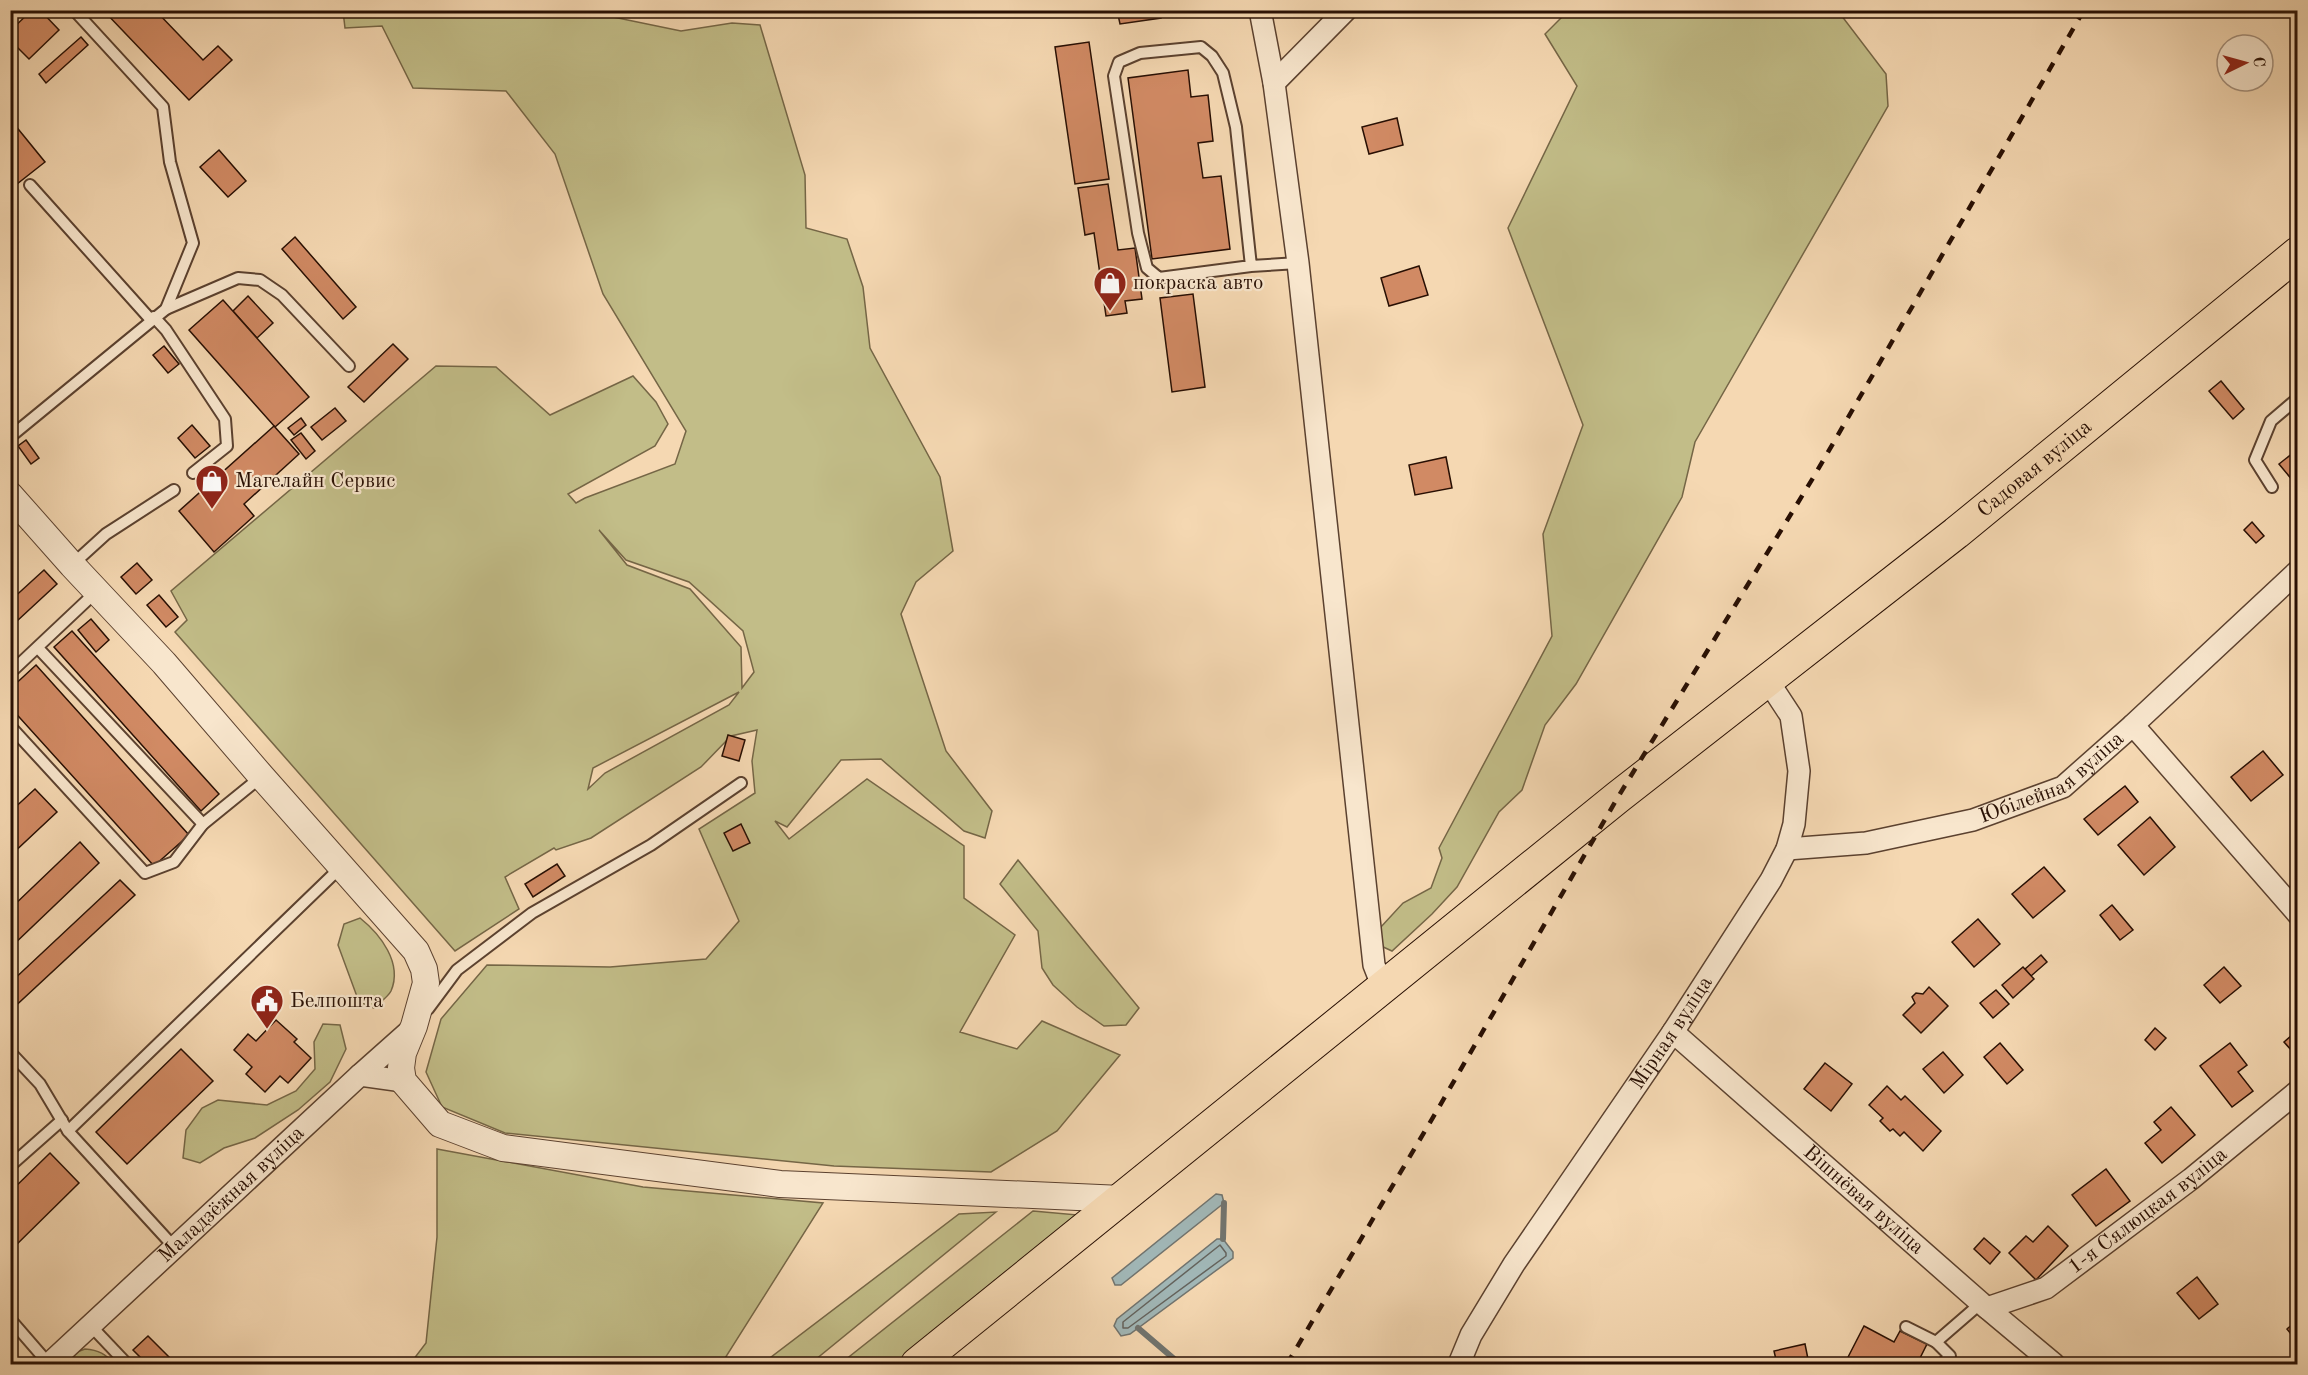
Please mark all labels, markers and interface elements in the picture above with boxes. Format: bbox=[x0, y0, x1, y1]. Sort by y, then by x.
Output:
north arrow bbox=[2215, 33, 2275, 93]
text: С bbox=[2250, 56, 2266, 68]
shop icon: покраска авто bbox=[1092, 265, 1128, 312]
place label: покраска авто bbox=[1133, 273, 1263, 294]
street label: Садовая вуліца bbox=[1973, 416, 2096, 521]
shop icon: Магелайн Сервис bbox=[194, 463, 230, 510]
place label: Магелайн Сервис bbox=[235, 471, 395, 492]
street label: Юбілейная вуліца bbox=[1976, 728, 2128, 827]
street label: Мірная вуліца bbox=[1626, 973, 1716, 1093]
public building icon: Белпошта bbox=[249, 983, 285, 1030]
place label: Белпошта bbox=[290, 991, 383, 1012]
street label: Маладзёжная вуліца bbox=[155, 1122, 308, 1267]
street label: Вішнёвая вуліца bbox=[1799, 1141, 1928, 1258]
street label: 1-я Сялюцкая вуліца bbox=[2064, 1143, 2231, 1278]

